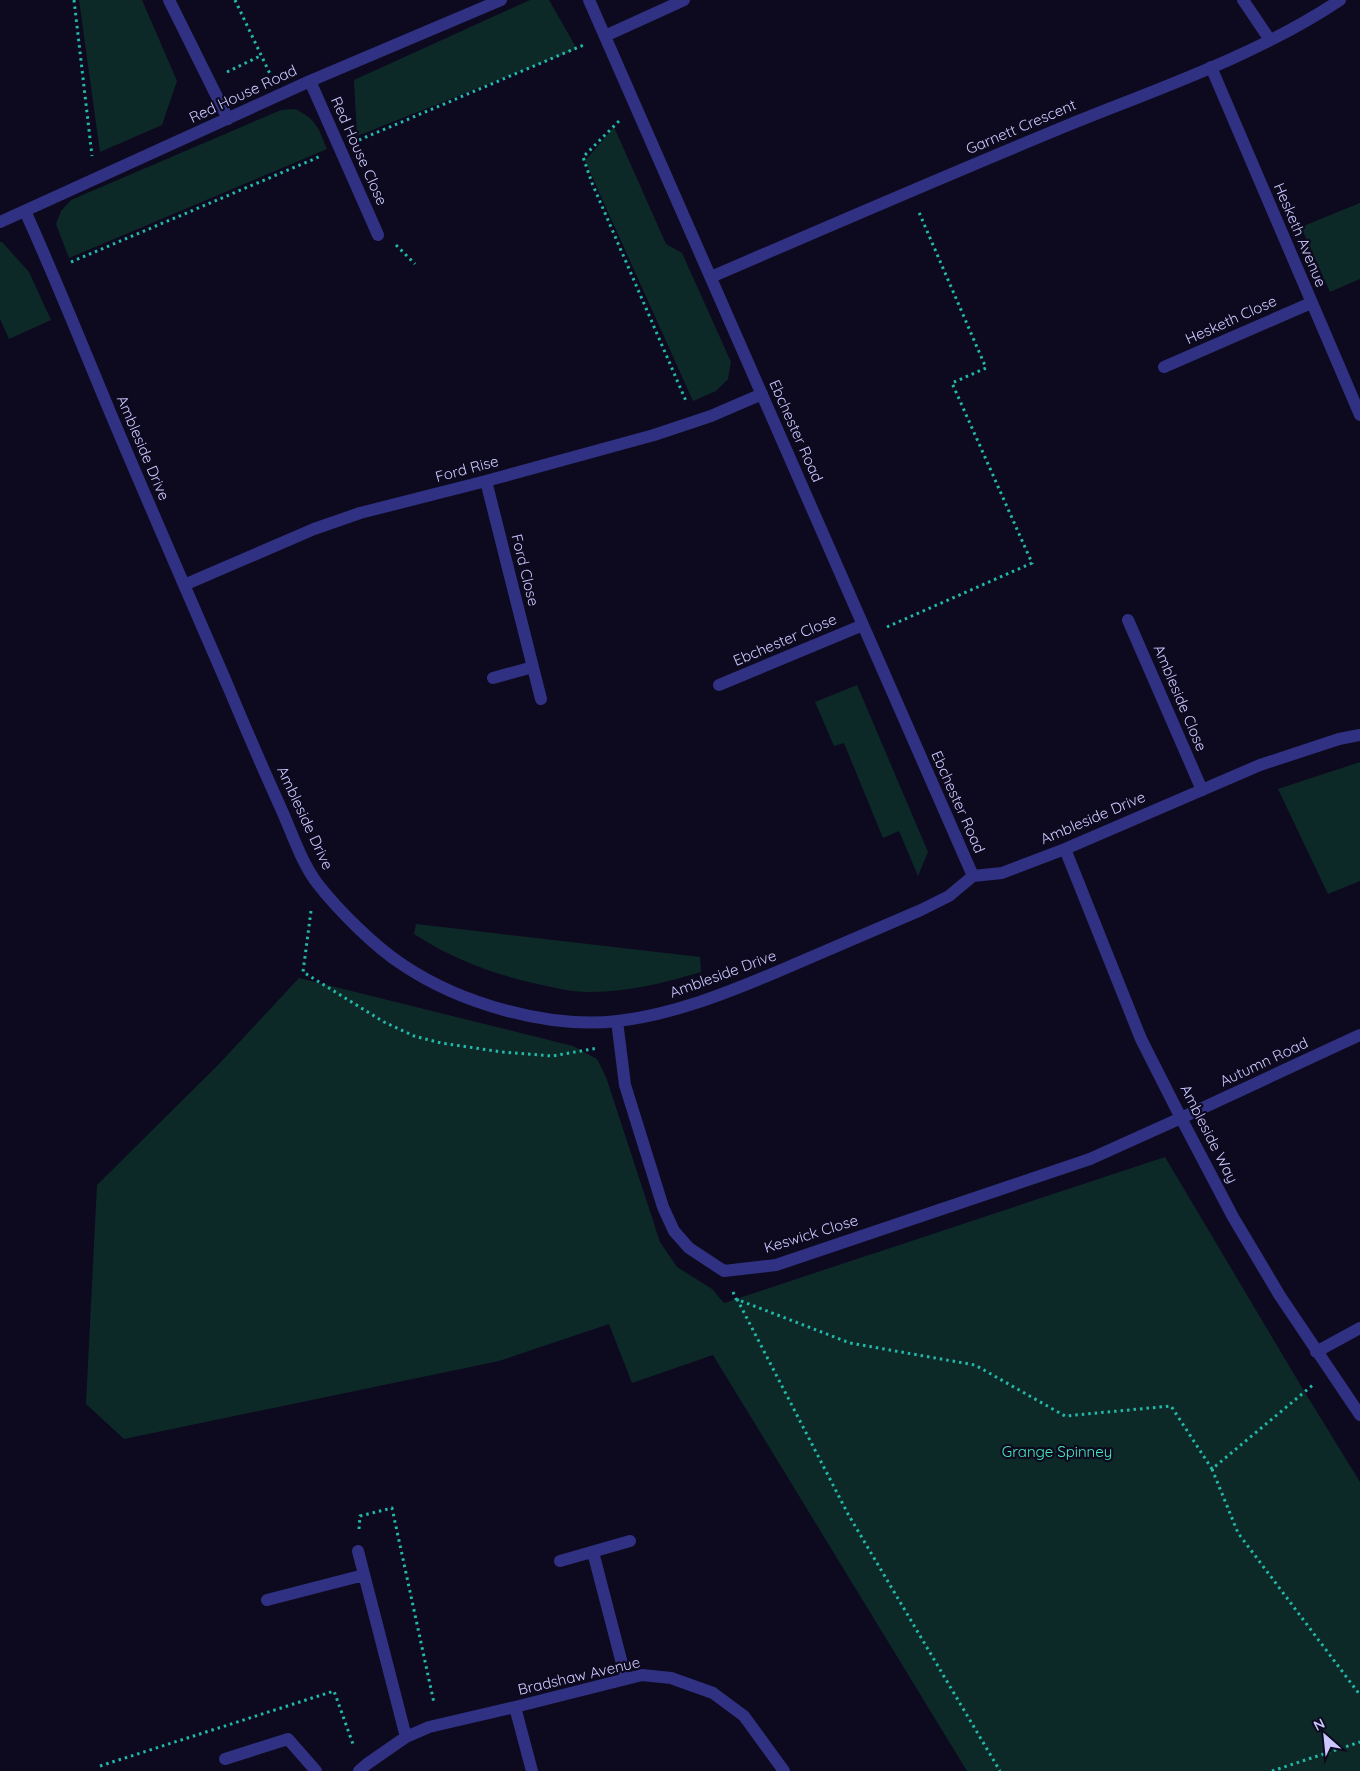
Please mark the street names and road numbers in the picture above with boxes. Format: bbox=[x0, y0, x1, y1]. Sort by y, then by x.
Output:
street label: Red House Road bbox=[186, 60, 300, 127]
street label: Red House Close bbox=[327, 93, 392, 208]
street label: Garnett Crescent bbox=[963, 95, 1079, 158]
street label: Hesketh Avenue bbox=[1270, 180, 1331, 290]
street label: Hesketh Close bbox=[1182, 291, 1279, 348]
street label: Ebchester Road bbox=[765, 377, 828, 485]
street label: Ambleside Drive bbox=[113, 392, 174, 503]
street label: Ford Rise bbox=[433, 451, 501, 486]
street label: Ford Close bbox=[507, 532, 544, 608]
street label: Ebchester Close bbox=[730, 609, 839, 670]
street label: Ambleside Close bbox=[1149, 642, 1211, 754]
street label: Ebchester Road bbox=[927, 748, 990, 856]
street label: Ambleside Drive bbox=[273, 763, 338, 873]
street label: Ambleside Drive bbox=[1037, 787, 1148, 848]
street label: Ambleside Drive bbox=[667, 945, 779, 1002]
street label: Autumn Road bbox=[1217, 1033, 1311, 1090]
street label: Ambleside Way bbox=[1176, 1081, 1242, 1186]
street label: Keswick Close bbox=[762, 1210, 860, 1257]
street label: Bradshaw Avenue bbox=[516, 1652, 642, 1699]

